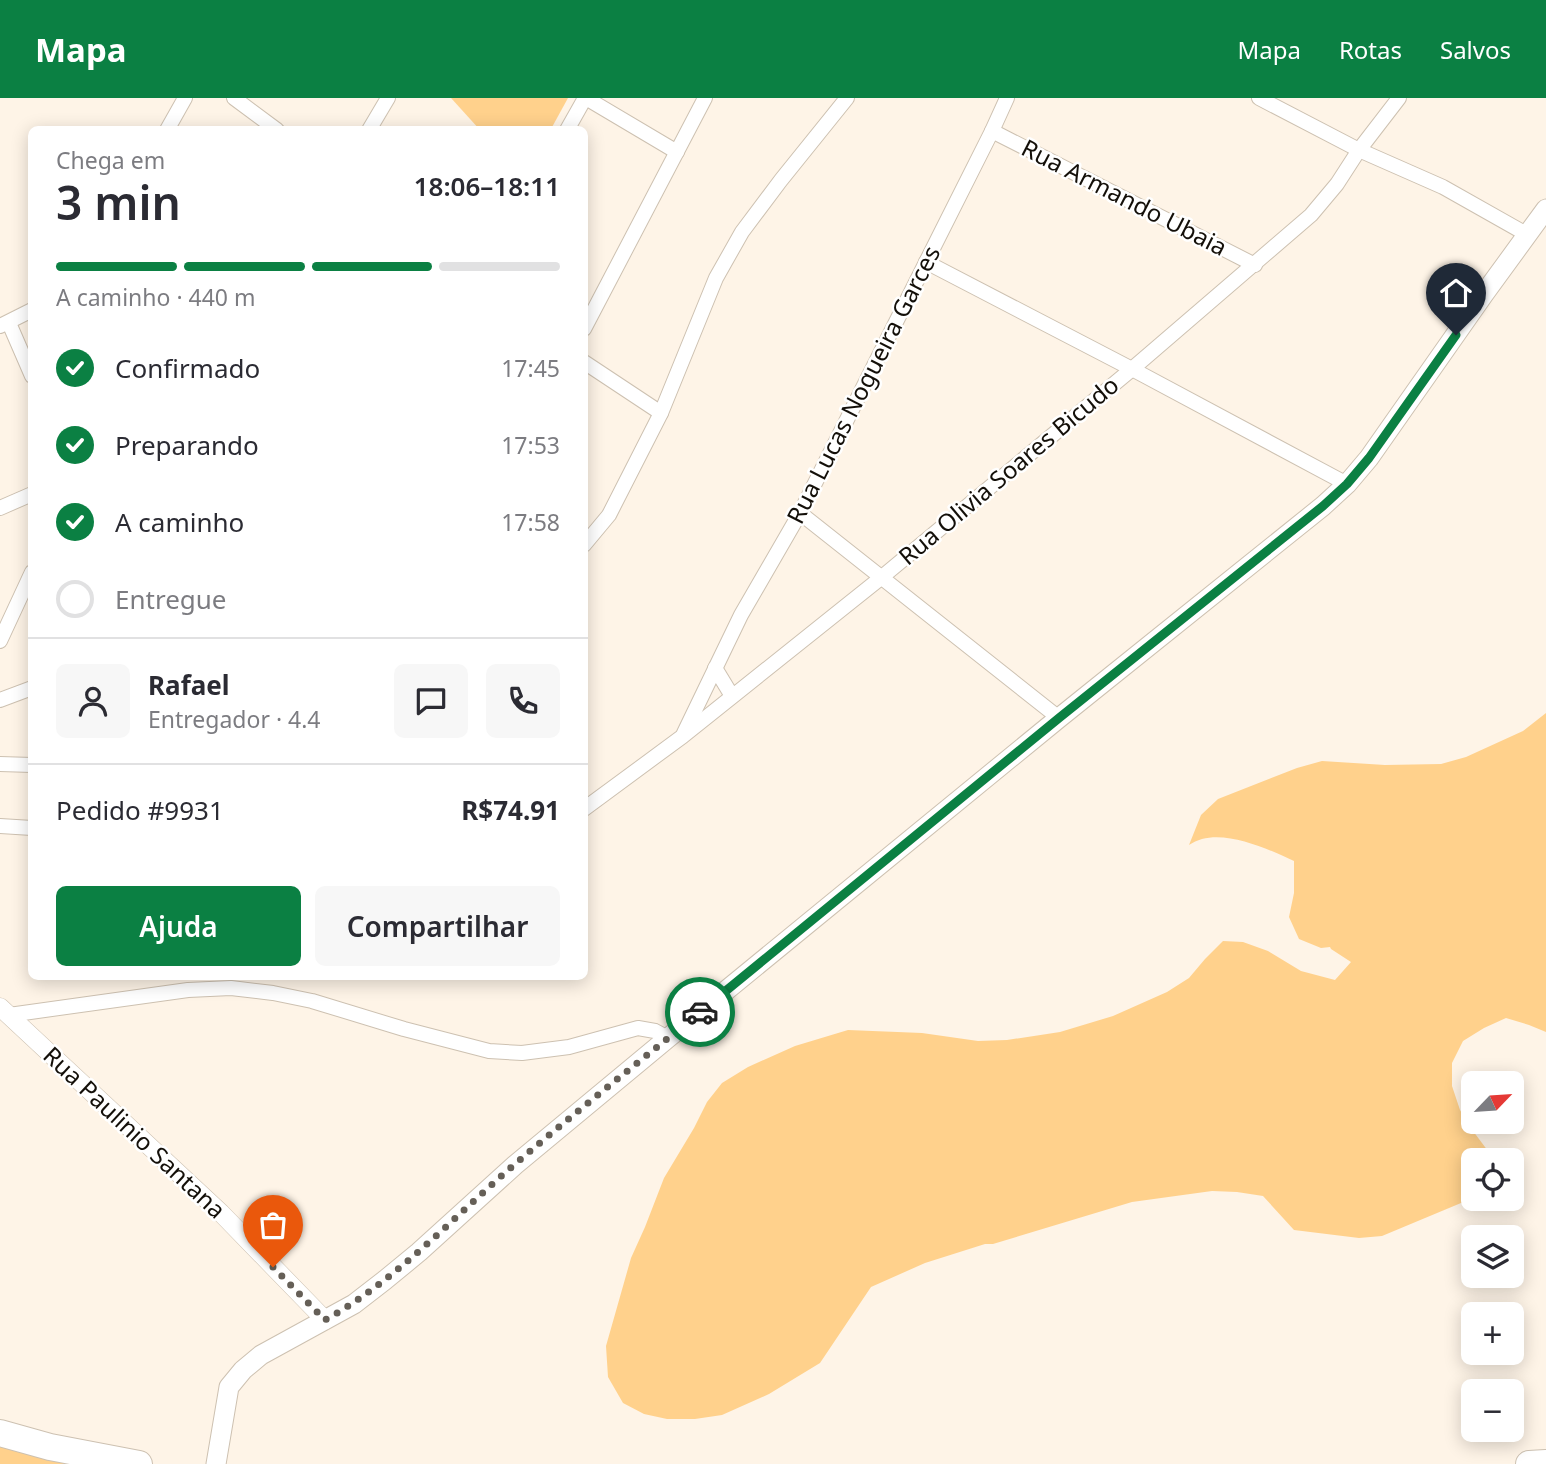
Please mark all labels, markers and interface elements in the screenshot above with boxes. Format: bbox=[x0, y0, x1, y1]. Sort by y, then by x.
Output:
text: Mapa bbox=[35, 27, 127, 72]
text: Mapa bbox=[1237, 33, 1301, 66]
text: Rotas bbox=[1339, 33, 1402, 66]
text: Salvos bbox=[1440, 33, 1511, 66]
street label: Rua Armando Ubaia bbox=[1016, 131, 1233, 263]
text: Chega em bbox=[56, 144, 165, 176]
text: 18:06–18:11 bbox=[414, 168, 560, 204]
text: 3 min bbox=[56, 171, 181, 233]
street label: Rua Lucas Nogueira Garces bbox=[778, 240, 947, 529]
pin bbox=[1426, 263, 1486, 335]
icon: home bbox=[1437, 274, 1475, 312]
text: A caminho · 440 m bbox=[56, 281, 255, 313]
icon: check bbox=[56, 349, 94, 387]
text: Confirmado bbox=[115, 350, 260, 386]
text: 17:45 bbox=[501, 352, 560, 384]
street label: Rua Olivia Soares Bicudo bbox=[891, 368, 1125, 572]
icon: check bbox=[56, 426, 94, 464]
text: Preparando bbox=[115, 427, 259, 463]
text: 17:53 bbox=[501, 429, 560, 461]
icon: check bbox=[56, 503, 94, 541]
text: A caminho bbox=[115, 504, 244, 540]
text: 17:58 bbox=[501, 506, 560, 538]
text: Entregue bbox=[115, 581, 227, 617]
button: person bbox=[56, 664, 130, 738]
button: chat bbox=[394, 664, 468, 738]
button: phone bbox=[486, 664, 560, 738]
text: Rafael bbox=[148, 667, 230, 703]
text: Entregador · 4.4 bbox=[148, 703, 321, 735]
text: Pedido #9931 bbox=[56, 792, 224, 828]
text: R$74.91 bbox=[461, 792, 560, 828]
button: Ajuda bbox=[56, 886, 301, 966]
button: Compartilhar bbox=[315, 886, 560, 966]
courier bbox=[665, 977, 735, 1047]
icon: car bbox=[681, 993, 719, 1031]
street label: Rua Paulinio Santana bbox=[37, 1039, 233, 1225]
north arrow bbox=[1461, 1071, 1524, 1134]
map controls bbox=[1461, 1071, 1524, 1442]
button: locate bbox=[1461, 1148, 1524, 1211]
pin bbox=[243, 1195, 303, 1267]
icon: bag bbox=[254, 1206, 292, 1244]
button: layers bbox=[1461, 1225, 1524, 1288]
button: + bbox=[1461, 1302, 1524, 1365]
button: − bbox=[1461, 1379, 1524, 1442]

